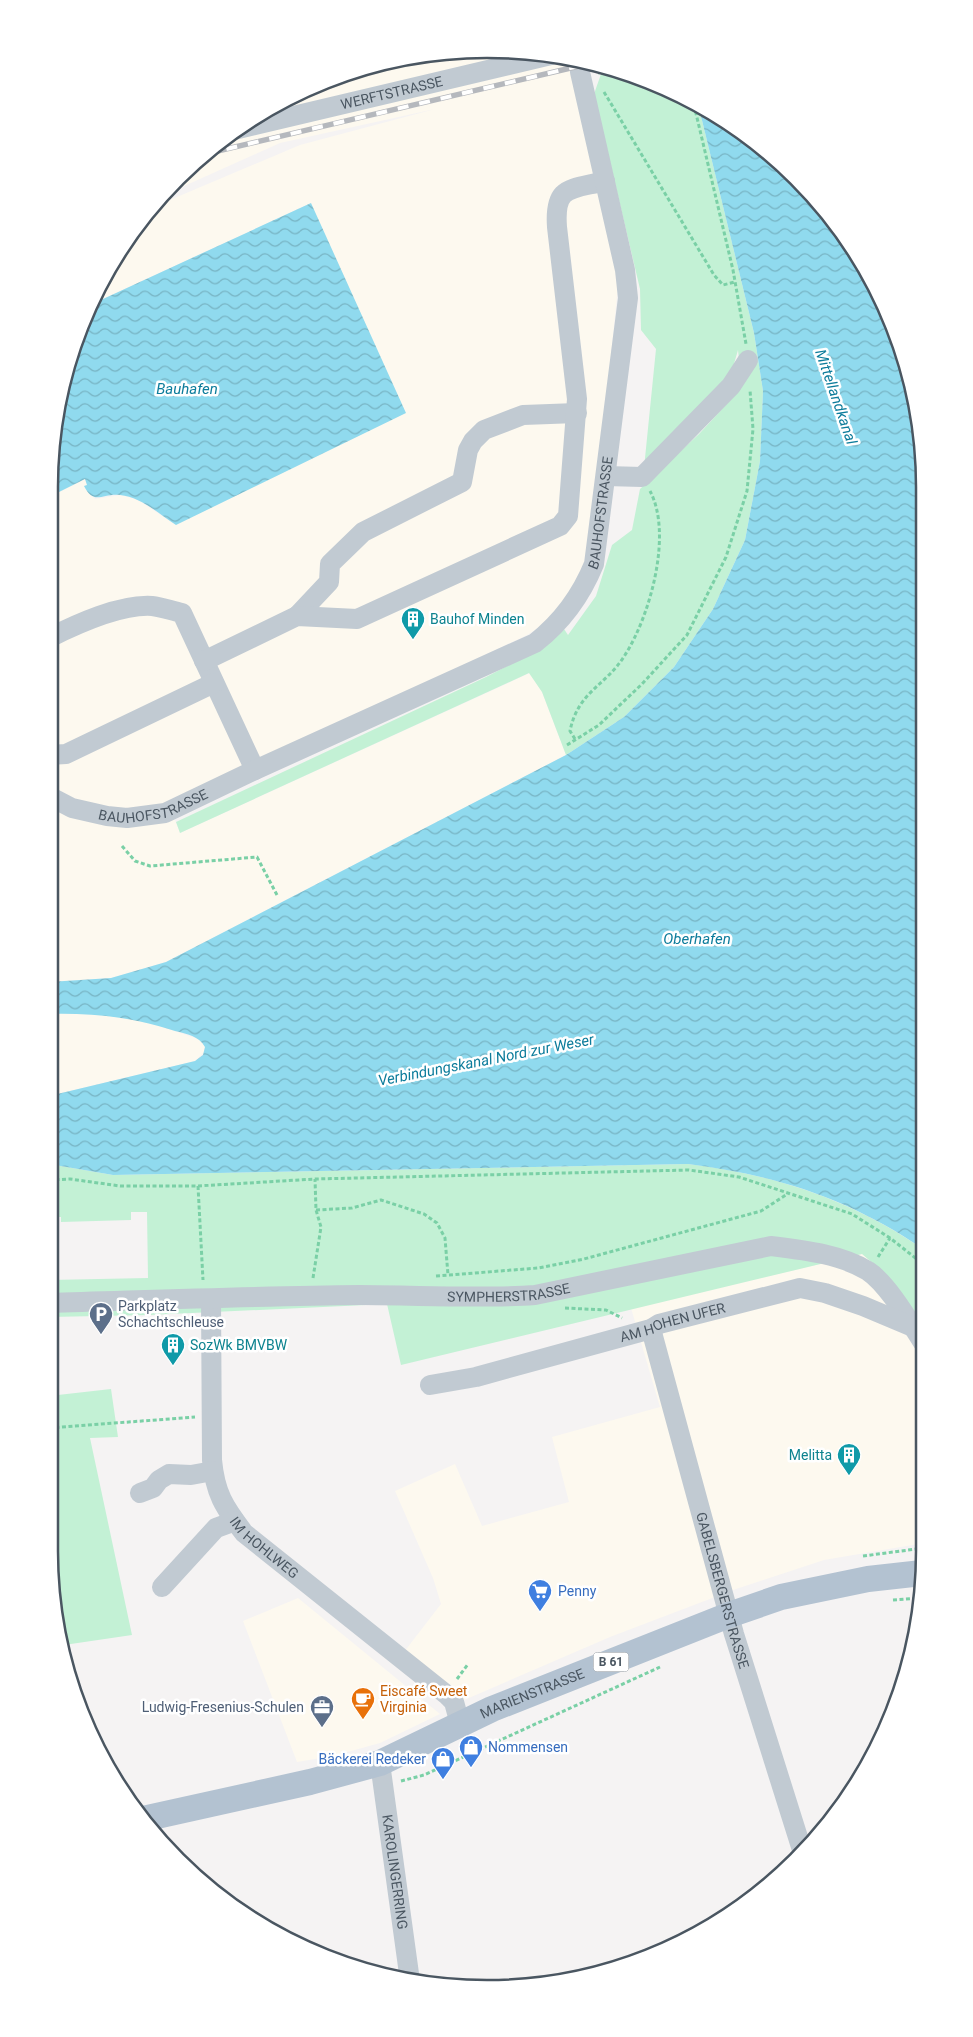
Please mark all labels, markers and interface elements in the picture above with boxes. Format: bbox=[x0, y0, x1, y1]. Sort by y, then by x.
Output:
street label: WERFTSTRASSE bbox=[339, 73, 444, 112]
water label: Mittellandkanal bbox=[811, 347, 861, 447]
water label: Bauhafen bbox=[156, 380, 218, 398]
street label: BAUHOFSTRASSE bbox=[585, 455, 616, 572]
building icon: Bauhof Minden bbox=[400, 606, 426, 640]
place label: Bauhof Minden bbox=[430, 611, 525, 627]
street label: BAUHOFSTRASSE bbox=[97, 786, 210, 826]
water label: Oberhafen bbox=[663, 930, 731, 948]
water label: Verbindungskanal Nord zur Weser bbox=[377, 1030, 596, 1090]
street label: SYMPHERSTRASSE bbox=[447, 1280, 571, 1305]
place label: Parkplatz Schachtschleuse bbox=[118, 1298, 224, 1330]
street label: AM HOHEN UFER bbox=[618, 1299, 727, 1345]
parking icon: Parkplatz Schachtschleuse bbox=[88, 1301, 114, 1335]
building icon: SozWk BMVBW bbox=[160, 1332, 186, 1366]
place label: SozWk BMVBW bbox=[190, 1337, 288, 1353]
building icon: Melitta bbox=[836, 1442, 862, 1476]
place label: Melitta bbox=[789, 1447, 832, 1463]
street label: GABELSBERGERSTRASSE bbox=[693, 1510, 752, 1671]
street label: IM HOHLWEG bbox=[227, 1514, 302, 1581]
supermarket icon: Penny bbox=[527, 1578, 553, 1612]
place label: Penny bbox=[558, 1583, 597, 1599]
road number: B 61 bbox=[594, 1652, 628, 1671]
street label: MARIENSTRASSE bbox=[477, 1665, 587, 1722]
place label: Eiscafé Sweet Virginia bbox=[380, 1683, 468, 1715]
cafe icon: Eiscafé Sweet Virginia bbox=[350, 1686, 376, 1720]
office icon: Ludwig-Fresenius-Schulen bbox=[309, 1694, 335, 1728]
place label: Ludwig-Fresenius-Schulen bbox=[142, 1699, 304, 1715]
shop icon: Nommensen bbox=[458, 1734, 484, 1768]
place label: Nommensen bbox=[488, 1739, 568, 1755]
shop icon: Bäckerei Redeker bbox=[430, 1746, 456, 1780]
place label: Bäckerei Redeker bbox=[319, 1751, 426, 1767]
street label: KAROLINGERRING bbox=[379, 1814, 411, 1930]

